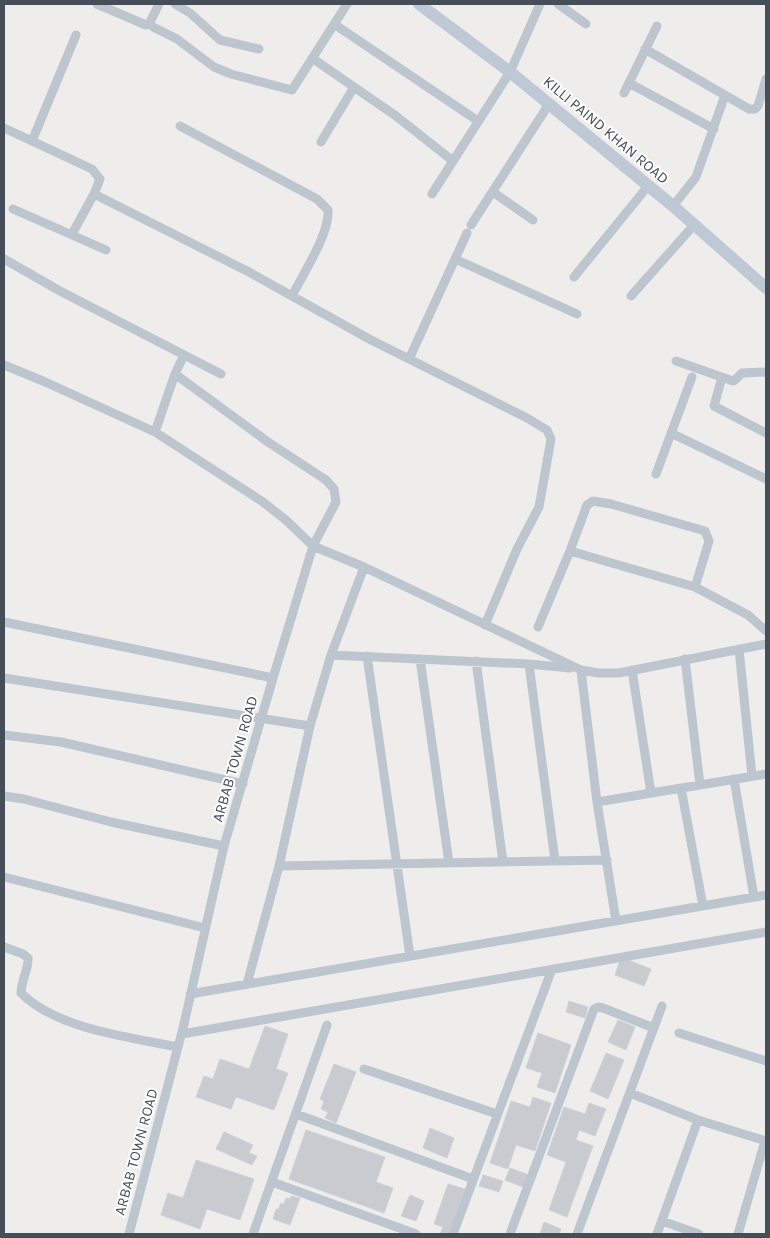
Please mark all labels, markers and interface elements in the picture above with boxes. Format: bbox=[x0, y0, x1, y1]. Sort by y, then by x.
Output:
street label: KILLI PAIND KHAN ROAD bbox=[540, 72, 672, 188]
street label: ARBAB TOWN ROAD bbox=[208, 694, 262, 824]
street label: ARBAB TOWN ROAD bbox=[110, 1087, 162, 1217]

